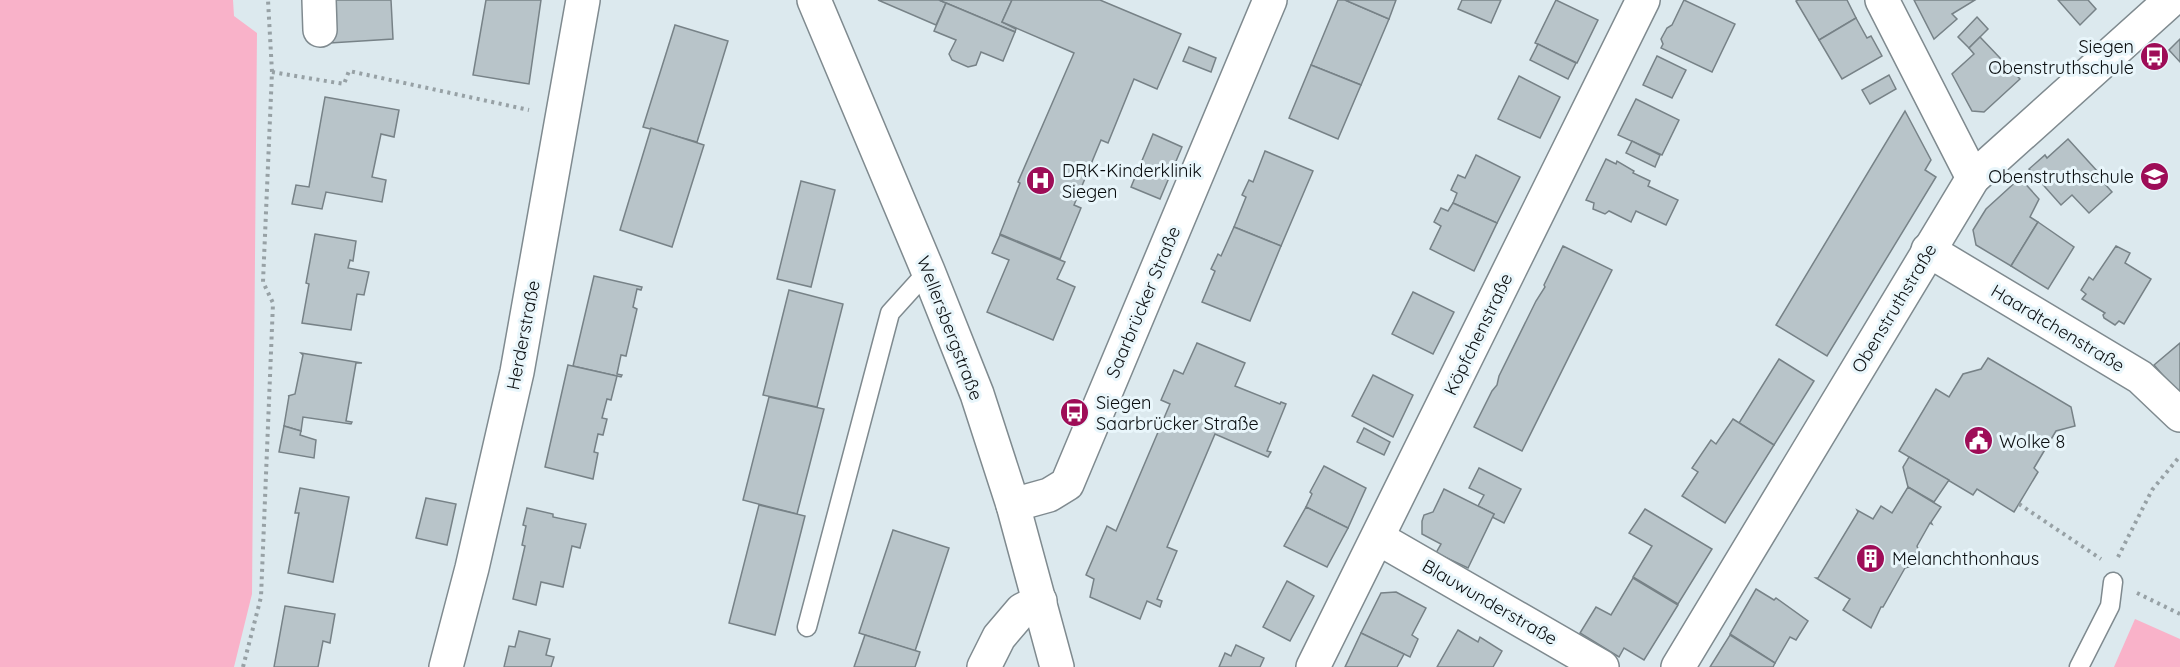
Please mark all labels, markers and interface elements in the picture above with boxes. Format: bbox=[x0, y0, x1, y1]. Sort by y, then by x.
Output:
place label: Siegen Obenstruthschule bbox=[1988, 35, 2134, 79]
bus stop icon: Siegen Obenstruthschule bbox=[2139, 40, 2171, 72]
place label: DRK-Kinderklinik Siegen bbox=[1062, 159, 1202, 203]
school or university icon: Obenstruthschule bbox=[2139, 160, 2171, 192]
hospital icon: DRK-Kinderklinik Siegen bbox=[1025, 164, 1057, 196]
place label: Obenstruthschule bbox=[1988, 165, 2134, 188]
street label: Saarbrücker Straße bbox=[1101, 223, 1185, 381]
street label: Obenstruthstraße bbox=[1846, 239, 1942, 377]
street label: Wellersbergstraße bbox=[912, 252, 988, 404]
street label: Köpfchenstraße bbox=[1438, 269, 1518, 399]
street label: Herderstraße bbox=[501, 278, 545, 392]
street label: Haardtchenstraße bbox=[1987, 279, 2129, 377]
place label: Siegen Saarbrücker Straße bbox=[1096, 391, 1259, 435]
bus stop icon: Siegen Saarbrücker Straße bbox=[1059, 396, 1091, 428]
public building icon: Wolke 8 bbox=[1962, 425, 1994, 457]
place label: Wolke 8 bbox=[1999, 430, 2065, 453]
building icon: Melanchthonhaus bbox=[1855, 542, 1887, 574]
place label: Melanchthonhaus bbox=[1892, 547, 2039, 570]
street label: Blauwunderstraße bbox=[1418, 554, 1562, 650]

